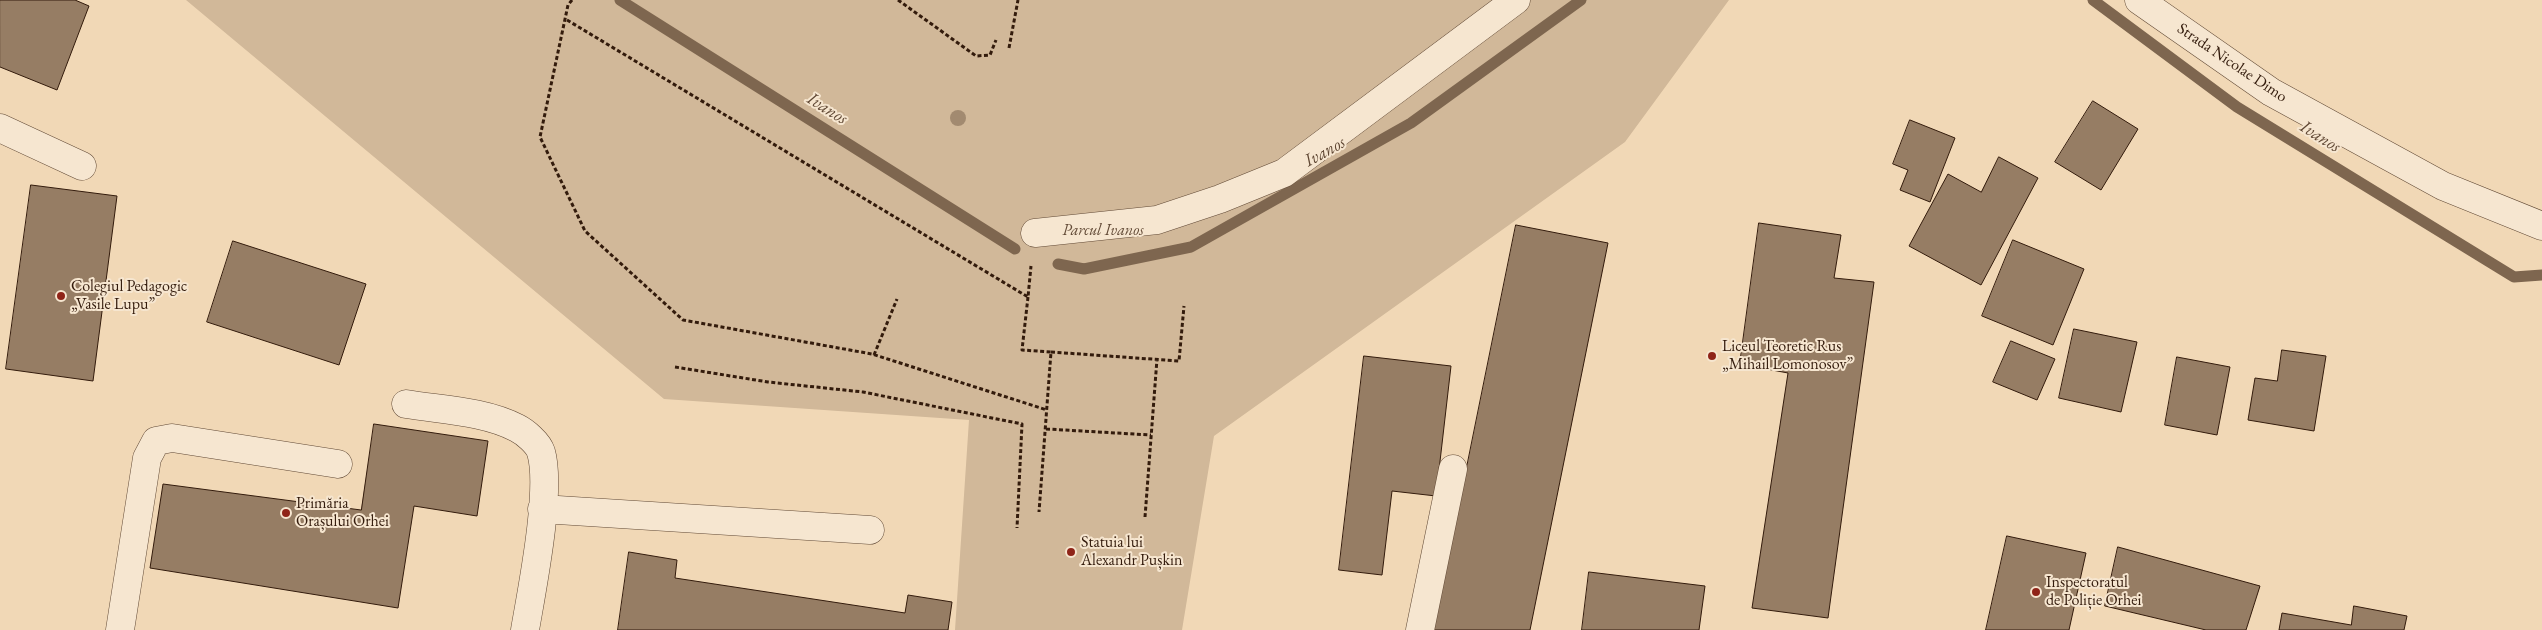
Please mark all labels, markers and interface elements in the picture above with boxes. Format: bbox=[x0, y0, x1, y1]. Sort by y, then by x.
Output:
street label: Strada Nicolae Dimo bbox=[2173, 19, 2291, 107]
water label: Ivanos bbox=[803, 88, 851, 130]
water label: Ivanos bbox=[2296, 116, 2344, 158]
water label: Ivanos bbox=[1301, 132, 1349, 172]
park label: Parcul Ivanos bbox=[1062, 221, 1144, 241]
place label: Colegiul Pedagogic „Vasile Lupu” bbox=[71, 277, 187, 315]
marker: Colegiul Pedagogic „Vasile Lupu” bbox=[55, 290, 67, 302]
place label: Liceul Teoretic Rus „Mihail Lomonosov” bbox=[1722, 337, 1853, 375]
marker: Liceul Teoretic Rus „Mihail Lomonosov” bbox=[1706, 350, 1718, 362]
place label: Primăria Orașului Orhei bbox=[296, 494, 389, 532]
marker: Primăria Orașului Orhei bbox=[280, 507, 292, 519]
place label: Statuia lui Alexandr Pușkin bbox=[1081, 533, 1182, 571]
marker: Statuia lui Alexandr Pușkin bbox=[1065, 546, 1077, 558]
place label: Inspectoratul de Poliție Orhei bbox=[2046, 573, 2141, 611]
marker: Inspectoratul de Poliție Orhei bbox=[2030, 586, 2042, 598]

